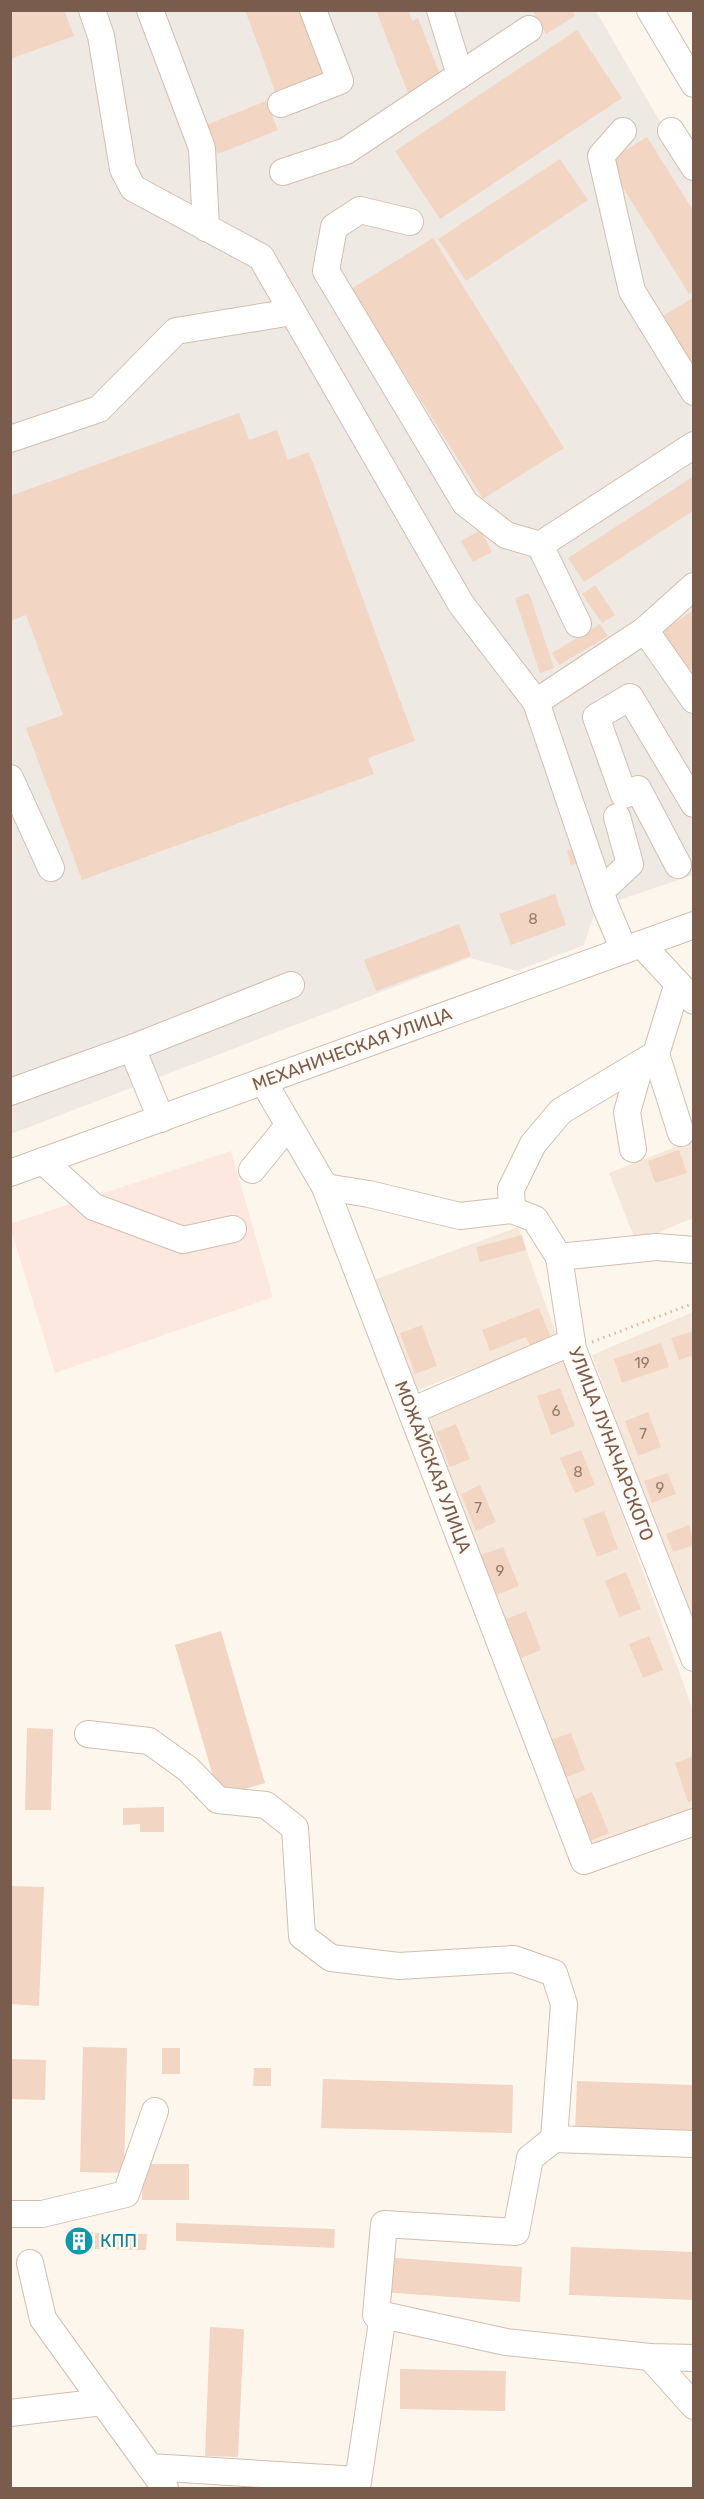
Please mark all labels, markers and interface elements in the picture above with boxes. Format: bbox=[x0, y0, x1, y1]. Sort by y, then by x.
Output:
house number: 8 bbox=[528, 910, 538, 928]
street label: МЕХАНИЧЕСКАЯ УЛИЦА bbox=[249, 1003, 455, 1095]
street label: УЛИЦА ЛУНАЧАРСКОГО bbox=[564, 1344, 658, 1544]
house number: 19 bbox=[634, 1354, 650, 1372]
street label: МОЖАЙСКАЯ УЛИЦА bbox=[390, 1378, 476, 1556]
house number: 6 bbox=[551, 1402, 561, 1420]
house number: 7 bbox=[639, 1425, 647, 1443]
house number: 8 bbox=[573, 1463, 583, 1481]
house number: 9 bbox=[656, 1479, 665, 1497]
house number: 7 bbox=[474, 1499, 482, 1517]
house number: 9 bbox=[496, 1562, 505, 1580]
building icon: КПП bbox=[63, 2225, 95, 2257]
place label: КПП bbox=[100, 2230, 137, 2252]

